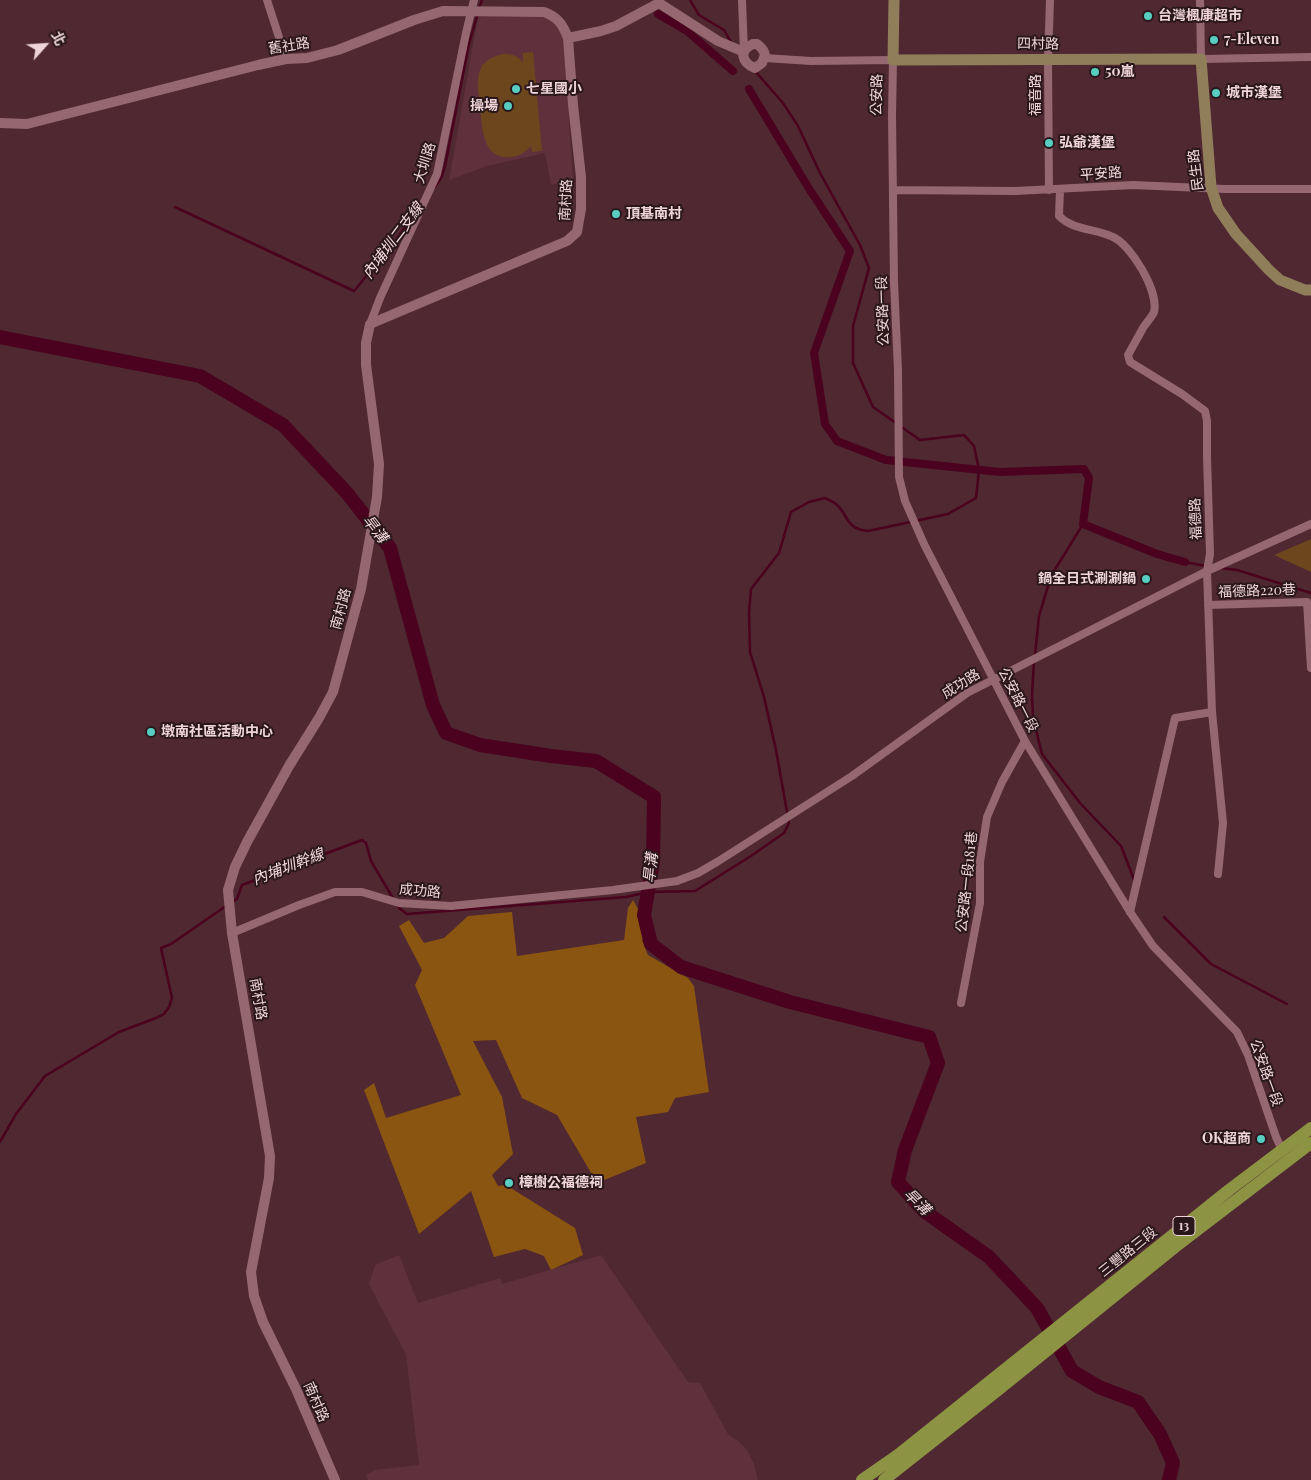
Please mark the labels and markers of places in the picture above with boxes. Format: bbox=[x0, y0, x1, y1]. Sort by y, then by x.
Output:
place label: 台灣楓康超市 bbox=[1158, 8, 1242, 24]
marker: 台灣楓康超市 bbox=[1142, 10, 1154, 22]
place label: 7-Eleven bbox=[1224, 32, 1279, 48]
marker: 7-Eleven bbox=[1208, 34, 1220, 46]
place label: 50嵐 bbox=[1105, 64, 1134, 80]
marker: 50嵐 bbox=[1089, 66, 1101, 78]
place label: 七星國小 bbox=[526, 81, 582, 97]
marker: 七星國小 bbox=[510, 83, 522, 95]
place label: 城市漢堡 bbox=[1226, 85, 1282, 101]
marker: 城市漢堡 bbox=[1210, 87, 1222, 99]
place label: 操場 bbox=[470, 98, 498, 114]
marker: 操場 bbox=[502, 100, 514, 112]
place label: 弘爺漢堡 bbox=[1059, 135, 1115, 151]
marker: 弘爺漢堡 bbox=[1043, 137, 1055, 149]
place label: 頂基南村 bbox=[626, 206, 682, 222]
marker: 頂基南村 bbox=[610, 208, 622, 220]
place label: 鍋全日式涮涮鍋 bbox=[1038, 571, 1136, 587]
marker: 鍋全日式涮涮鍋 bbox=[1140, 573, 1152, 585]
place label: 墩南社區活動中心 bbox=[161, 724, 273, 740]
marker: 墩南社區活動中心 bbox=[145, 726, 157, 738]
place label: OK超商 bbox=[1202, 1131, 1251, 1147]
marker: OK超商 bbox=[1255, 1133, 1267, 1145]
place label: 樟樹公福德祠 bbox=[519, 1175, 603, 1191]
marker: 樟樹公福德祠 bbox=[503, 1177, 515, 1189]

